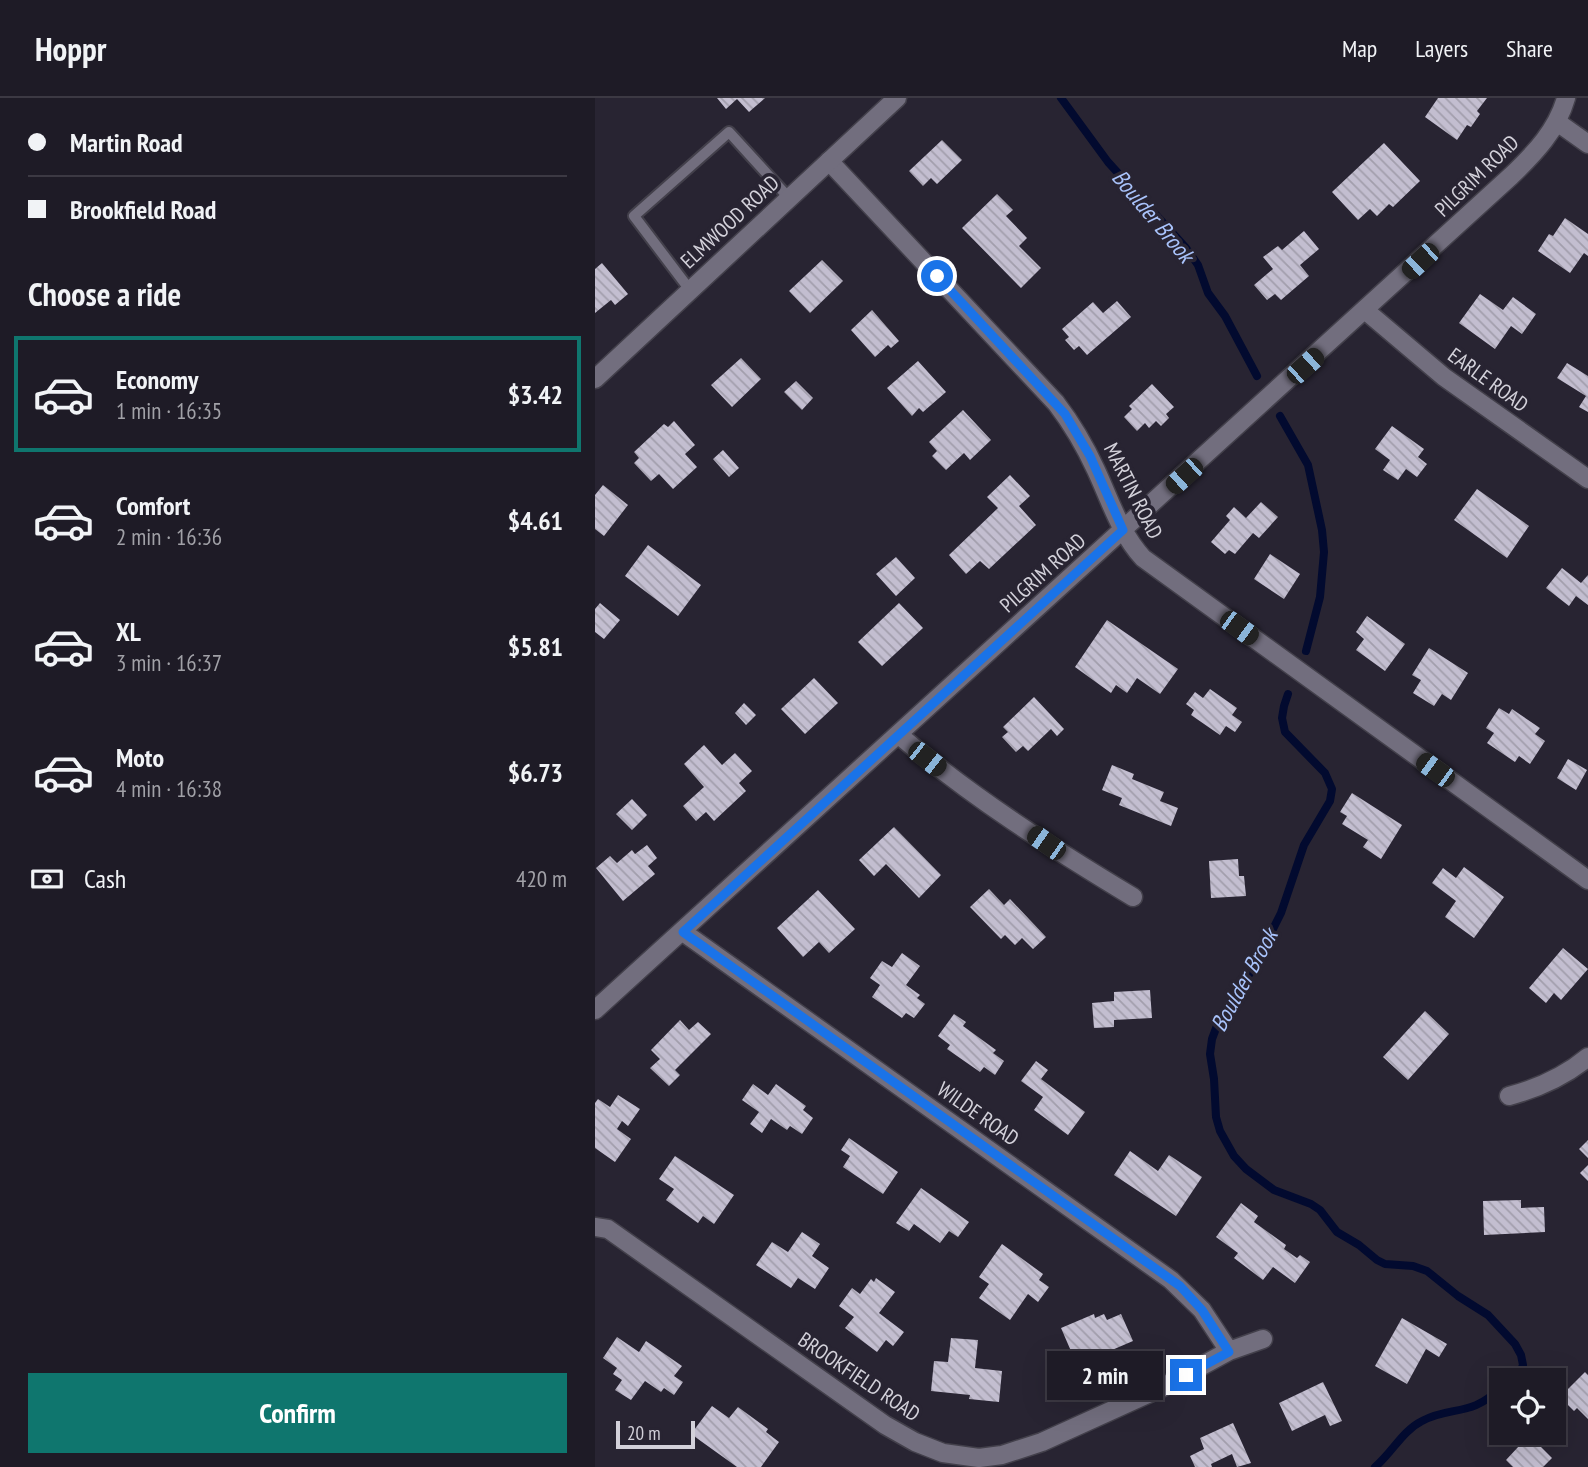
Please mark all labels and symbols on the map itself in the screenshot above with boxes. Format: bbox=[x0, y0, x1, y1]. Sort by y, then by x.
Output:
street label: PILGRIM ROAD bbox=[1429, 129, 1524, 222]
water label: Boulder Brook bbox=[1106, 163, 1203, 271]
street label: ELMWOOD ROAD bbox=[675, 169, 785, 274]
car bbox=[1398, 239, 1443, 283]
route start bbox=[921, 260, 953, 292]
street label: EARLE ROAD bbox=[1443, 341, 1534, 418]
car bbox=[1283, 344, 1328, 388]
street label: MARTIN ROAD bbox=[1098, 438, 1169, 543]
car bbox=[1162, 454, 1207, 498]
street label: PILGRIM ROAD bbox=[994, 527, 1091, 618]
car bbox=[1216, 607, 1263, 649]
car bbox=[904, 738, 951, 780]
car bbox=[1412, 749, 1459, 791]
car bbox=[1023, 822, 1070, 864]
water label: Boulder Brook bbox=[1204, 921, 1285, 1036]
street label: WILDE ROAD bbox=[932, 1076, 1024, 1152]
street label: BROOKFIELD ROAD bbox=[793, 1326, 925, 1427]
callout: 2 min bbox=[1046, 1350, 1161, 1400]
route end bbox=[1170, 1359, 1202, 1391]
scale bar bbox=[616, 1418, 695, 1450]

